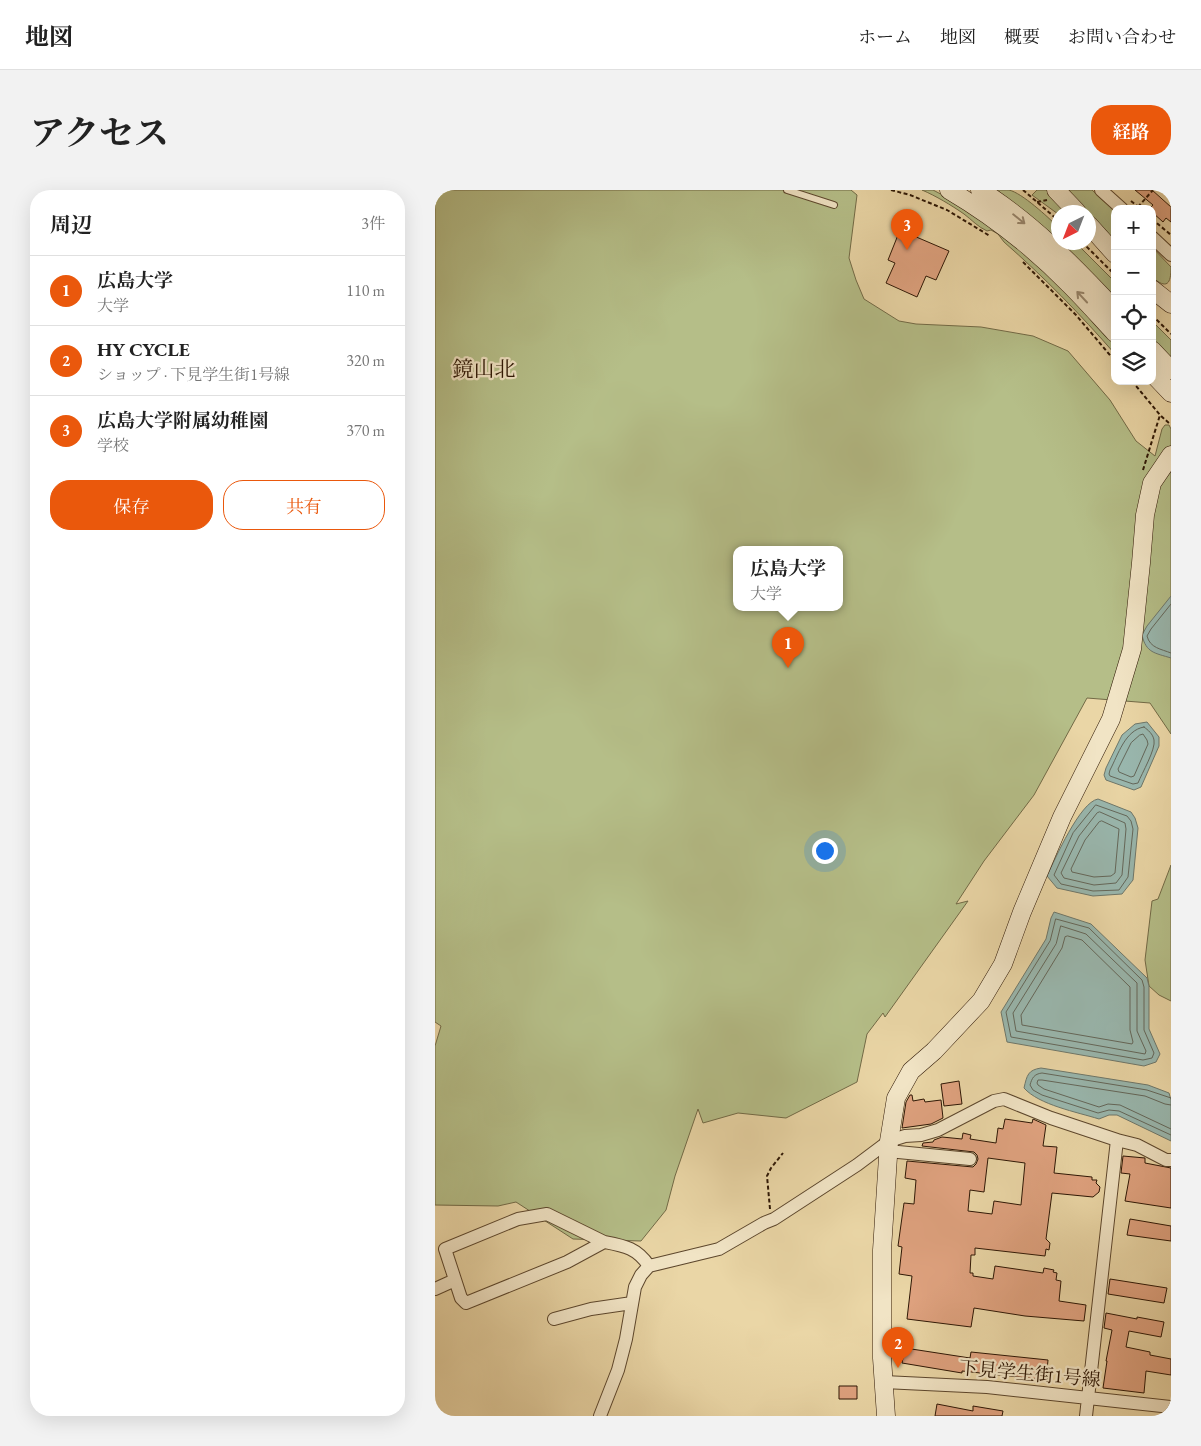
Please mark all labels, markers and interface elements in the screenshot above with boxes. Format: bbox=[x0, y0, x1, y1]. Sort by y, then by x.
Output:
text: 地図 bbox=[25, 21, 73, 52]
text: ホーム bbox=[858, 25, 912, 48]
text: 地図 bbox=[940, 25, 976, 48]
text: 概要 bbox=[1004, 25, 1040, 48]
text: お問い合わせ bbox=[1068, 25, 1176, 48]
button: 経路 bbox=[1091, 105, 1171, 155]
text: アクセス bbox=[30, 110, 169, 155]
north arrow bbox=[1051, 205, 1096, 250]
map controls bbox=[1111, 205, 1156, 385]
button: + bbox=[1111, 205, 1156, 250]
pin: 3 bbox=[891, 209, 923, 250]
text: 周辺 bbox=[50, 211, 92, 238]
text: 3件 bbox=[361, 213, 385, 234]
one-way arrow bbox=[1012, 213, 1025, 224]
button: − bbox=[1111, 250, 1156, 295]
text: 広島大学 bbox=[97, 268, 173, 293]
text: 1 bbox=[62, 280, 70, 301]
text: 110 m bbox=[346, 280, 385, 301]
one-way arrow bbox=[1076, 291, 1088, 304]
text: 大学 bbox=[97, 295, 129, 316]
button: locate bbox=[1111, 295, 1156, 340]
text: HY CYCLE bbox=[97, 337, 190, 362]
button: layers bbox=[1111, 340, 1156, 385]
text: 2 bbox=[62, 350, 70, 371]
text: 320 m bbox=[346, 350, 385, 371]
district label: 鏡山北 bbox=[453, 355, 516, 382]
text: ショップ · 下見学生街1号線 bbox=[97, 364, 290, 385]
text: 広島大学附属幼稚園 bbox=[97, 408, 268, 433]
text: 3 bbox=[62, 420, 70, 441]
text: 370 m bbox=[346, 420, 385, 441]
text: 学校 bbox=[97, 435, 129, 456]
button: 保存 bbox=[50, 480, 213, 530]
button: 共有 bbox=[223, 480, 385, 530]
popup bbox=[733, 546, 843, 611]
text: 広島大学 bbox=[750, 556, 826, 581]
text: 大学 bbox=[750, 583, 782, 604]
pin: 1 bbox=[772, 627, 804, 668]
your location bbox=[812, 838, 838, 864]
pin: 2 bbox=[882, 1327, 914, 1368]
street label: 下見学生街1号線 bbox=[958, 1355, 1102, 1392]

